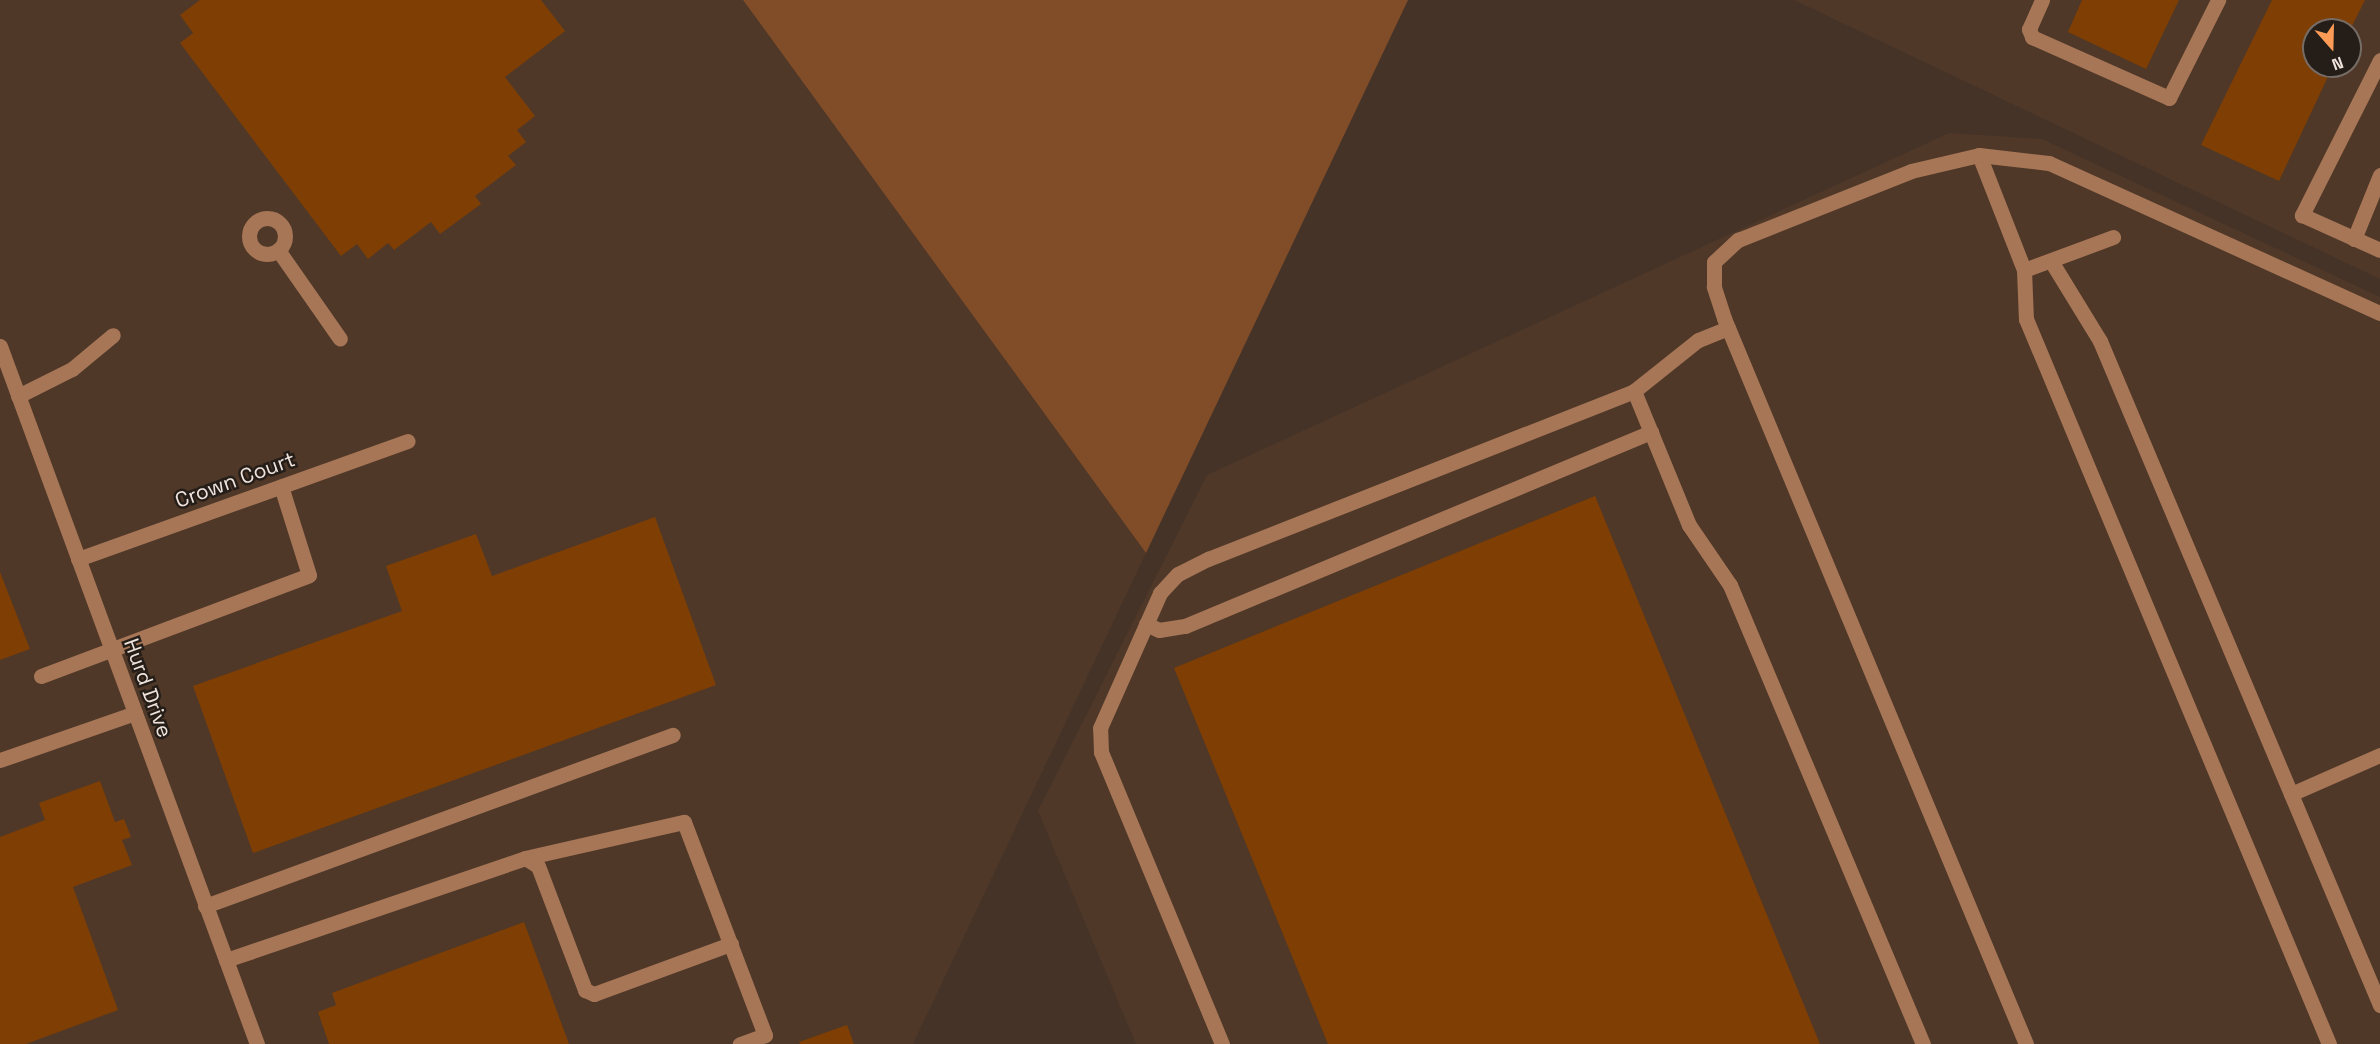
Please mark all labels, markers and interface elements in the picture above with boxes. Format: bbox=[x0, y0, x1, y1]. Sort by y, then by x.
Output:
north arrow bbox=[2302, 18, 2362, 78]
text: N bbox=[2329, 52, 2346, 75]
street label: Crown Court bbox=[172, 447, 298, 513]
street label: Hurd Drive bbox=[118, 635, 178, 741]

